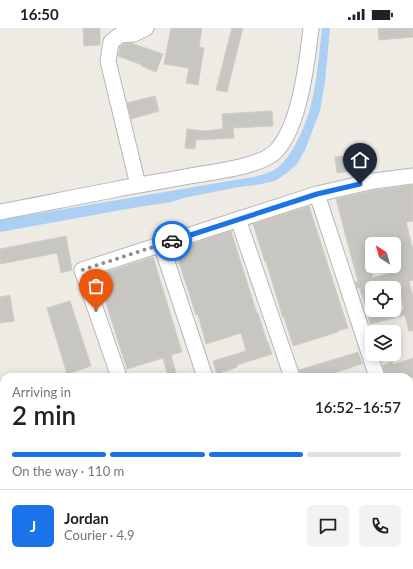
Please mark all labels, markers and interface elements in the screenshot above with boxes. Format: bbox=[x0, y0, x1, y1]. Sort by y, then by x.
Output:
text: 16:50 bbox=[20, 5, 59, 23]
pin bbox=[343, 143, 377, 184]
icon: home bbox=[349, 149, 371, 171]
courier bbox=[152, 221, 192, 261]
icon: car bbox=[161, 230, 183, 252]
north arrow bbox=[365, 237, 401, 273]
map controls bbox=[365, 237, 401, 361]
pin bbox=[79, 269, 113, 310]
icon: bag bbox=[85, 275, 107, 297]
button: locate bbox=[365, 281, 401, 317]
button: layers bbox=[365, 325, 401, 361]
text: Arriving in bbox=[12, 384, 71, 400]
text: 16:52–16:57 bbox=[315, 398, 401, 416]
text: 2 min bbox=[12, 399, 76, 431]
text: On the way · 110 m bbox=[12, 463, 124, 479]
button: chat bbox=[307, 505, 349, 547]
button: phone bbox=[359, 505, 401, 547]
text: Jordan bbox=[64, 509, 109, 527]
text: J bbox=[30, 517, 36, 535]
text: Courier · 4.9 bbox=[64, 527, 135, 543]

